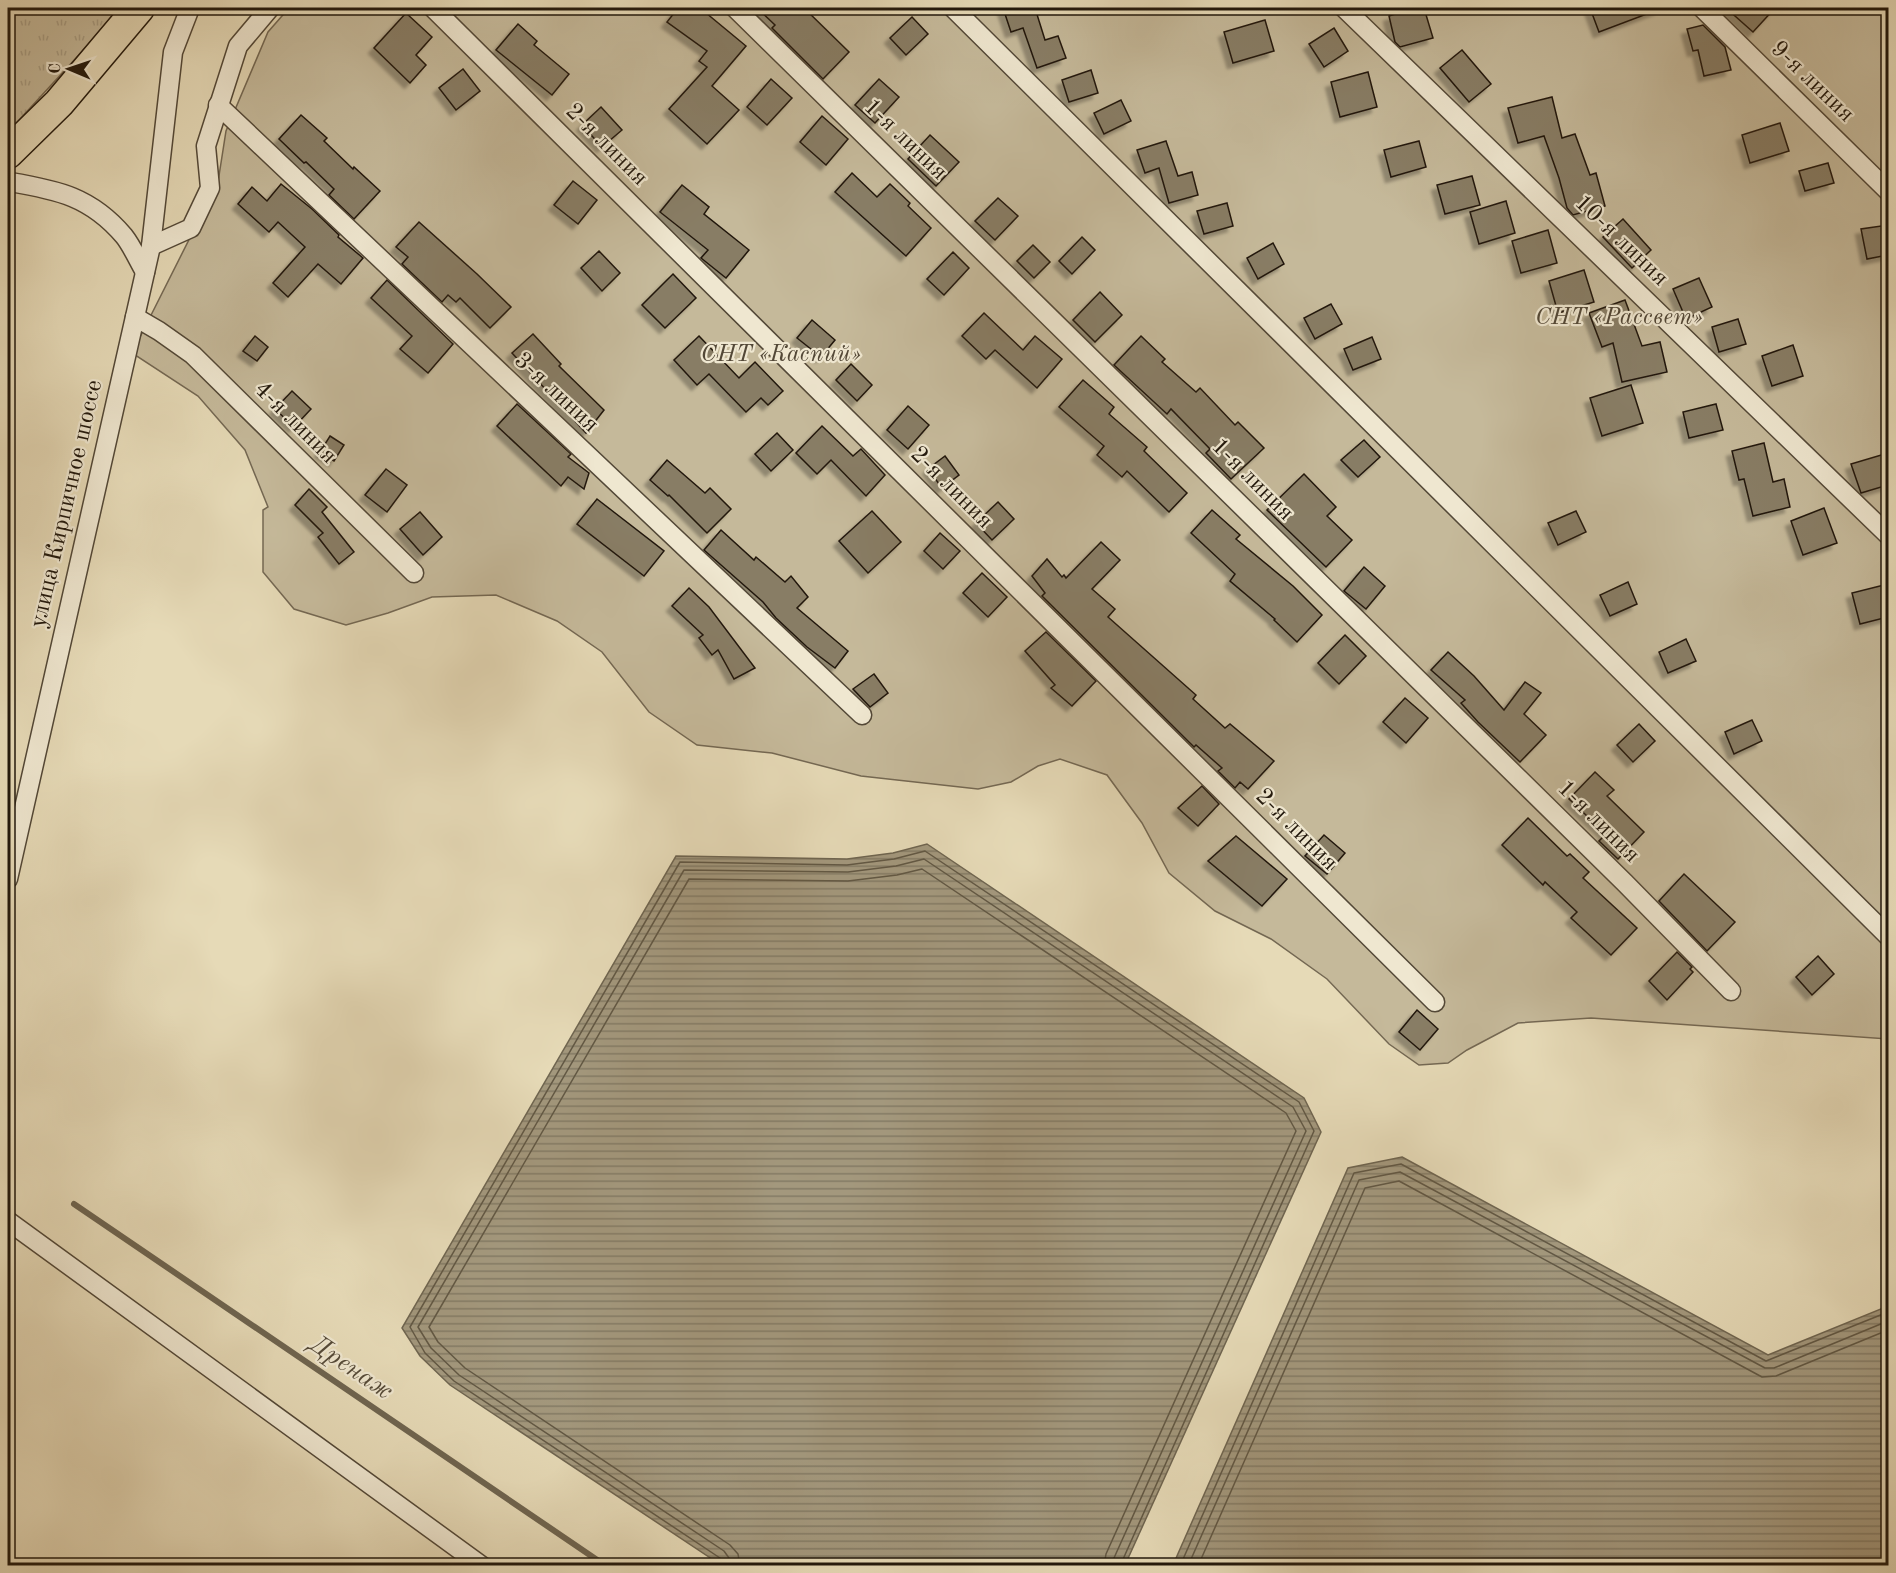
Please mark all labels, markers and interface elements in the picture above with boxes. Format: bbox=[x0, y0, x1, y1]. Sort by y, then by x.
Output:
street label: 9-я линия bbox=[1766, 37, 1858, 127]
north arrow bbox=[39, 39, 99, 99]
text: С bbox=[48, 63, 64, 74]
street label: 1-я линия bbox=[859, 95, 951, 185]
street label: 2-я линия bbox=[560, 99, 652, 191]
street label: 10-я линия bbox=[1570, 191, 1672, 291]
park label: СНТ «Рассвет» bbox=[1535, 306, 1703, 330]
park label: СНТ «Каспий» bbox=[701, 343, 861, 367]
street label: 3-я линия bbox=[509, 348, 603, 438]
street label: 4-я линия bbox=[249, 377, 341, 469]
street label: улица Кирпичное шоссе bbox=[27, 378, 107, 630]
street label: 1-я линия bbox=[1206, 434, 1298, 526]
street label: 2-я линия bbox=[905, 442, 997, 534]
street label: 1-я линия bbox=[1552, 776, 1644, 868]
street label: 2-я линия bbox=[1250, 784, 1342, 876]
water label: Дренаж bbox=[302, 1329, 397, 1405]

